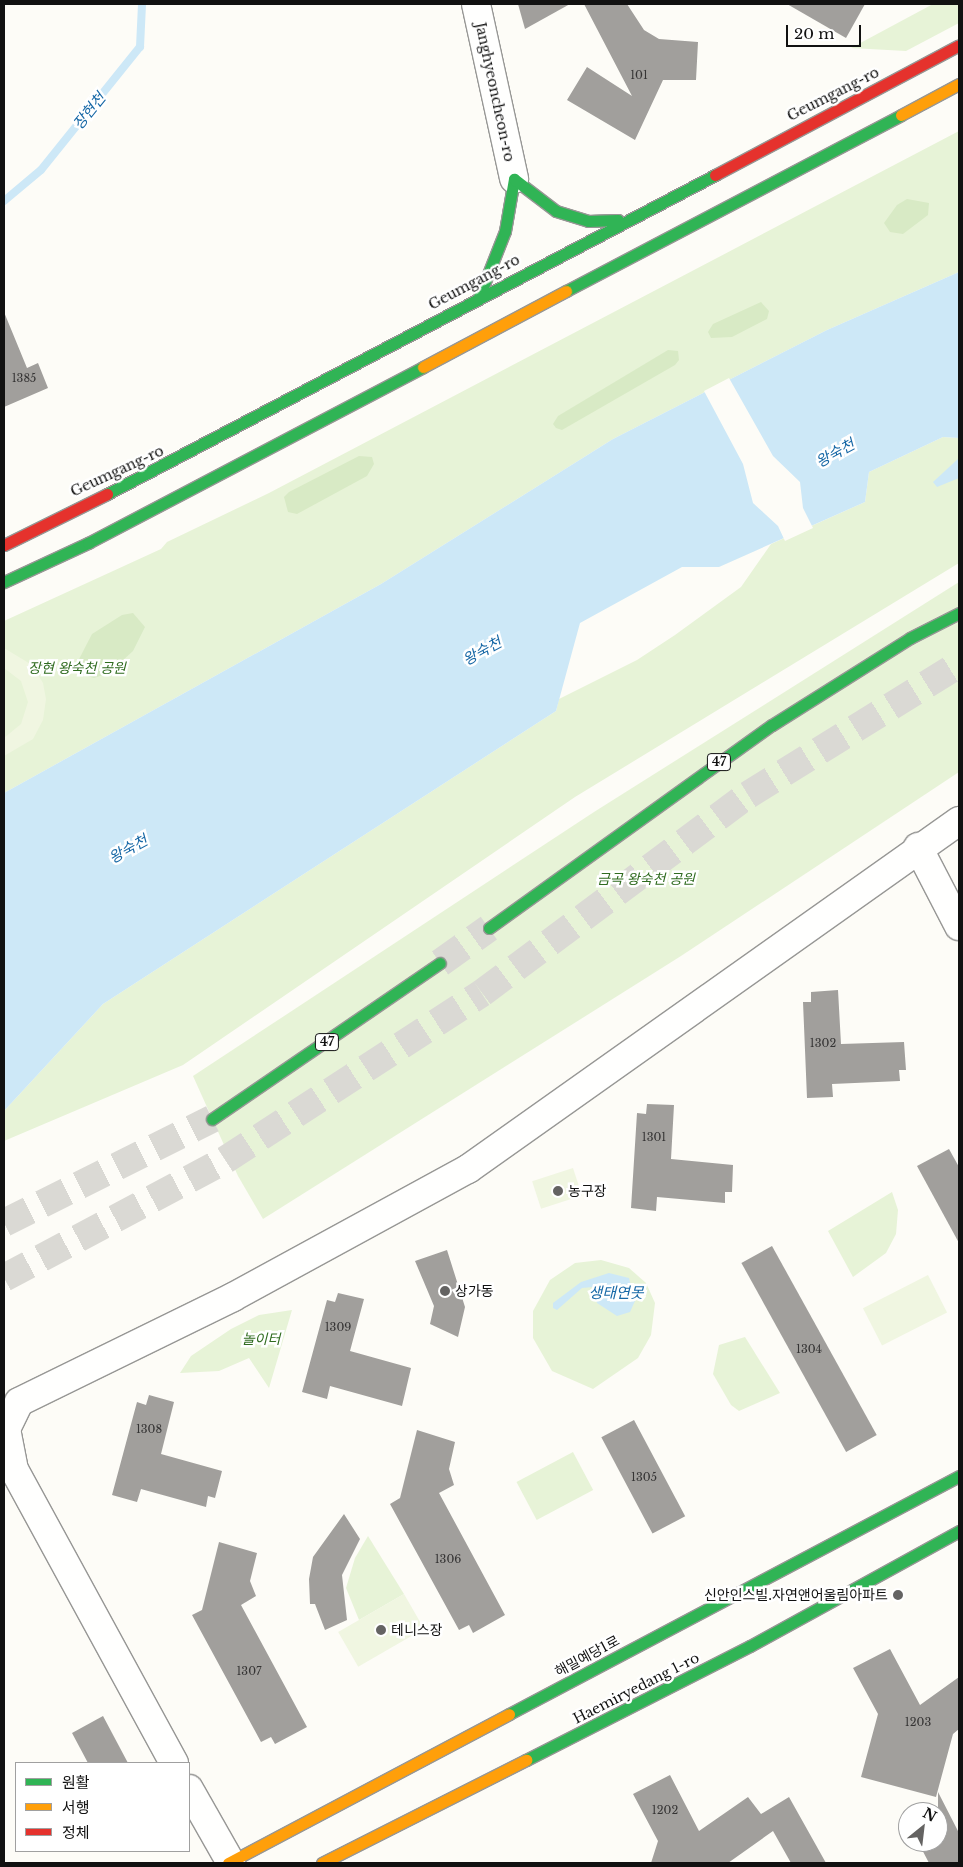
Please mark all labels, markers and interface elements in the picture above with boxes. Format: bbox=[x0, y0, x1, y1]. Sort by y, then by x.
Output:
scale bar bbox=[788, 15, 863, 47]
street label: Janghyeoncheon-ro bbox=[472, 21, 518, 163]
text: 20 m bbox=[794, 24, 834, 43]
street label: Geumgang-ro bbox=[784, 64, 882, 124]
house number: 101 bbox=[630, 68, 648, 82]
water label: 장현천 bbox=[69, 89, 109, 133]
street label: Geumgang-ro bbox=[425, 251, 523, 313]
house number: 1385 bbox=[12, 371, 36, 385]
water label: 왕숙천 bbox=[813, 435, 857, 471]
street label: Geumgang-ro bbox=[68, 442, 166, 500]
water label: 왕숙천 bbox=[460, 633, 504, 669]
park label: 장현 왕숙천 공원 bbox=[28, 660, 126, 676]
road number: 47 bbox=[706, 752, 732, 772]
water label: 왕숙천 bbox=[106, 831, 150, 867]
park label: 금곡 왕숙천 공원 bbox=[597, 871, 695, 887]
road number: 47 bbox=[314, 1032, 340, 1052]
house number: 1302 bbox=[810, 1036, 836, 1050]
house number: 1301 bbox=[642, 1130, 666, 1144]
place label: 농구장 bbox=[568, 1183, 607, 1199]
marker: 농구장 bbox=[552, 1185, 564, 1197]
place label: 상가동 bbox=[455, 1283, 494, 1299]
water label: 생태연못 bbox=[588, 1284, 644, 1302]
marker: 상가동 bbox=[439, 1285, 451, 1297]
house number: 1309 bbox=[325, 1320, 351, 1334]
park label: 놀이터 bbox=[242, 1331, 280, 1347]
house number: 1304 bbox=[796, 1342, 822, 1356]
house number: 1308 bbox=[136, 1422, 162, 1436]
house number: 1305 bbox=[631, 1470, 657, 1484]
house number: 1306 bbox=[435, 1552, 461, 1566]
place label: 신안인스빌.자연앤어울림아파트 bbox=[704, 1587, 888, 1603]
marker: 신안인스빌.자연앤어울림아파트 bbox=[892, 1589, 904, 1601]
place label: 테니스장 bbox=[391, 1622, 443, 1638]
marker: 테니스장 bbox=[375, 1624, 387, 1636]
street label: 해밀예당1로 bbox=[552, 1632, 622, 1680]
street label: Haemiryedang 1-ro bbox=[570, 1649, 702, 1727]
house number: 1307 bbox=[236, 1664, 262, 1678]
house number: 1203 bbox=[905, 1715, 931, 1729]
legend bbox=[15, 1762, 190, 1852]
text: 원활 bbox=[62, 1773, 90, 1792]
text: 서행 bbox=[62, 1798, 90, 1817]
north arrow bbox=[898, 1802, 948, 1852]
house number: 1202 bbox=[652, 1803, 678, 1817]
text: N bbox=[920, 1804, 940, 1826]
text: 정체 bbox=[62, 1823, 90, 1842]

